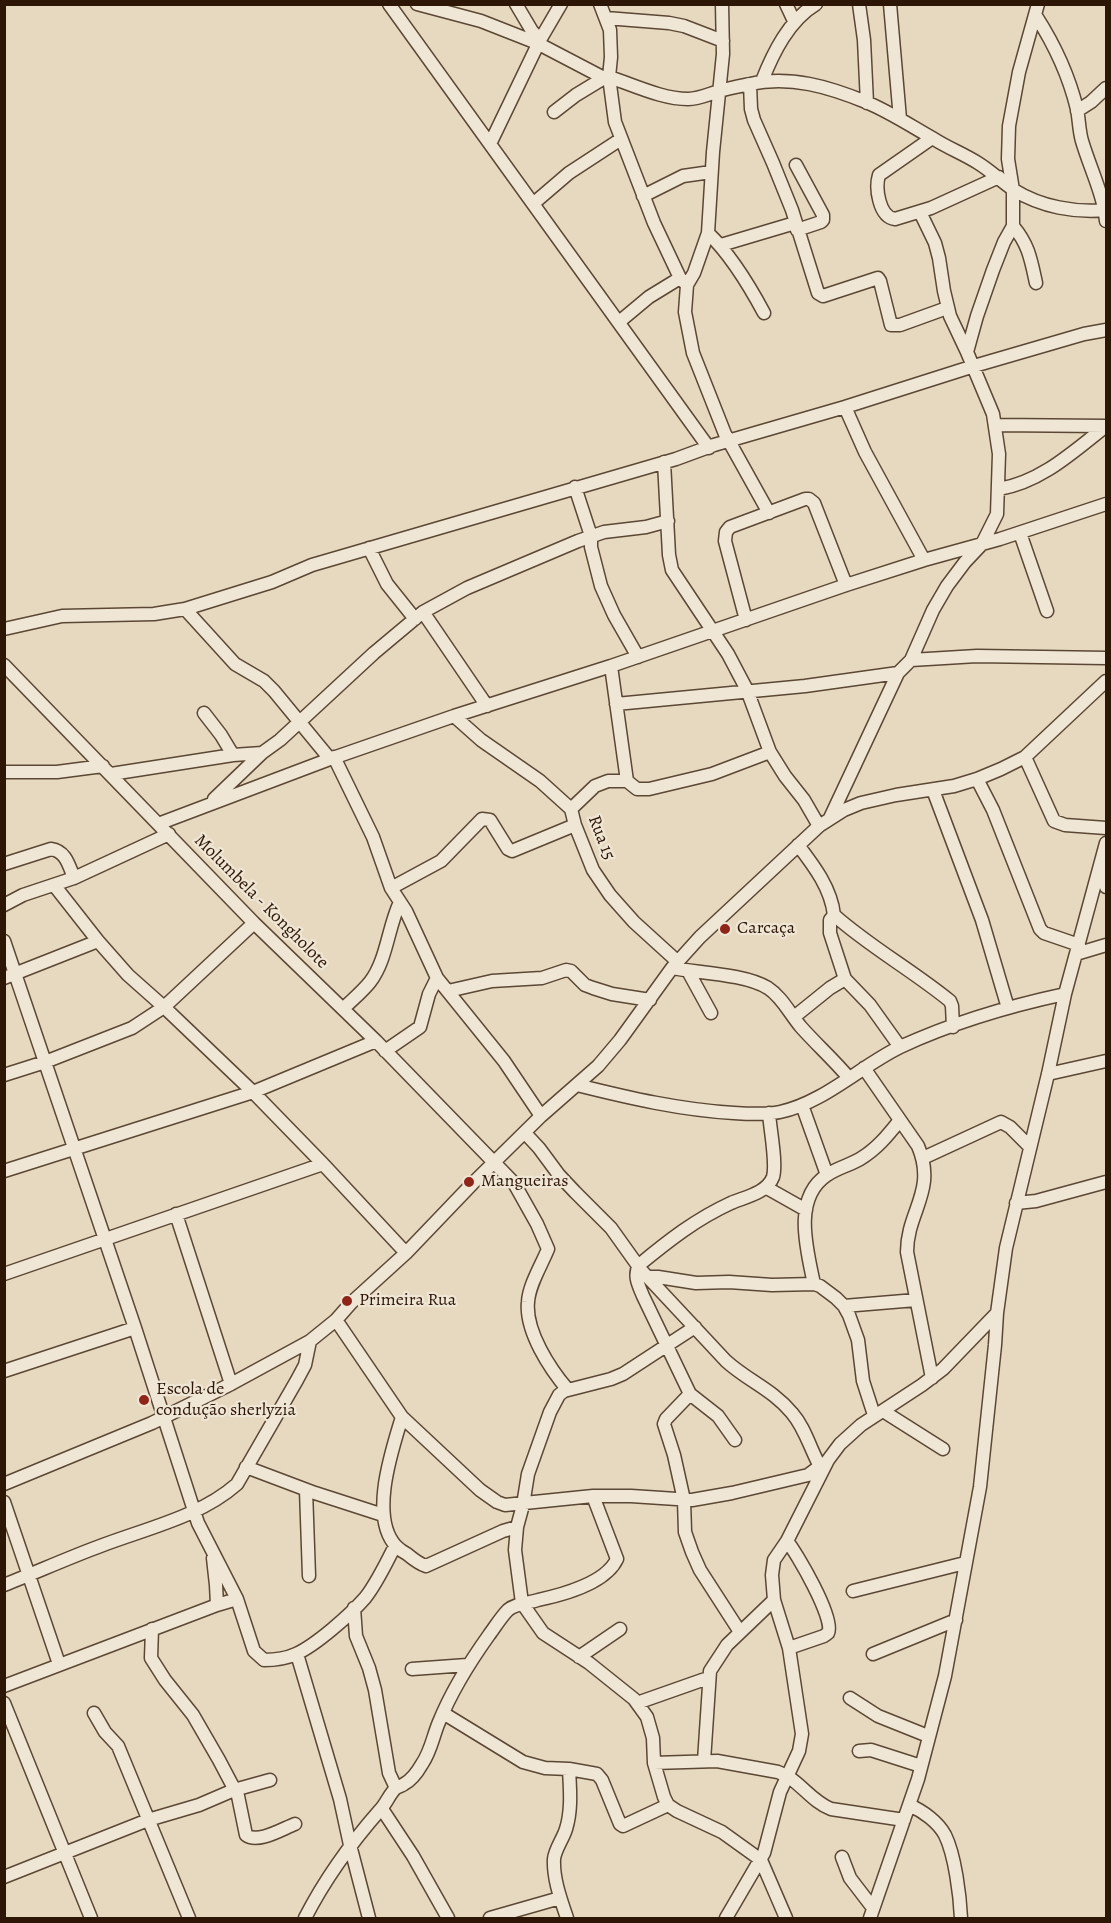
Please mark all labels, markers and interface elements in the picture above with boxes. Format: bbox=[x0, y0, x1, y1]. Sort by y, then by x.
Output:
street label: Rua 15 bbox=[583, 813, 619, 863]
street label: Molumbela - Kongholote bbox=[189, 830, 333, 974]
place label: Carcaça bbox=[737, 918, 795, 940]
marker: Carcaça bbox=[718, 922, 732, 936]
place label: Mangueiras bbox=[481, 1171, 569, 1193]
marker: Mangueiras bbox=[462, 1175, 476, 1189]
place label: Primeira Rua bbox=[359, 1290, 456, 1312]
marker: Primeira Rua bbox=[340, 1294, 354, 1308]
place label: Escola de condução sherlyzia bbox=[156, 1379, 296, 1422]
marker: Escola de condução sherlyzia bbox=[137, 1393, 151, 1407]

